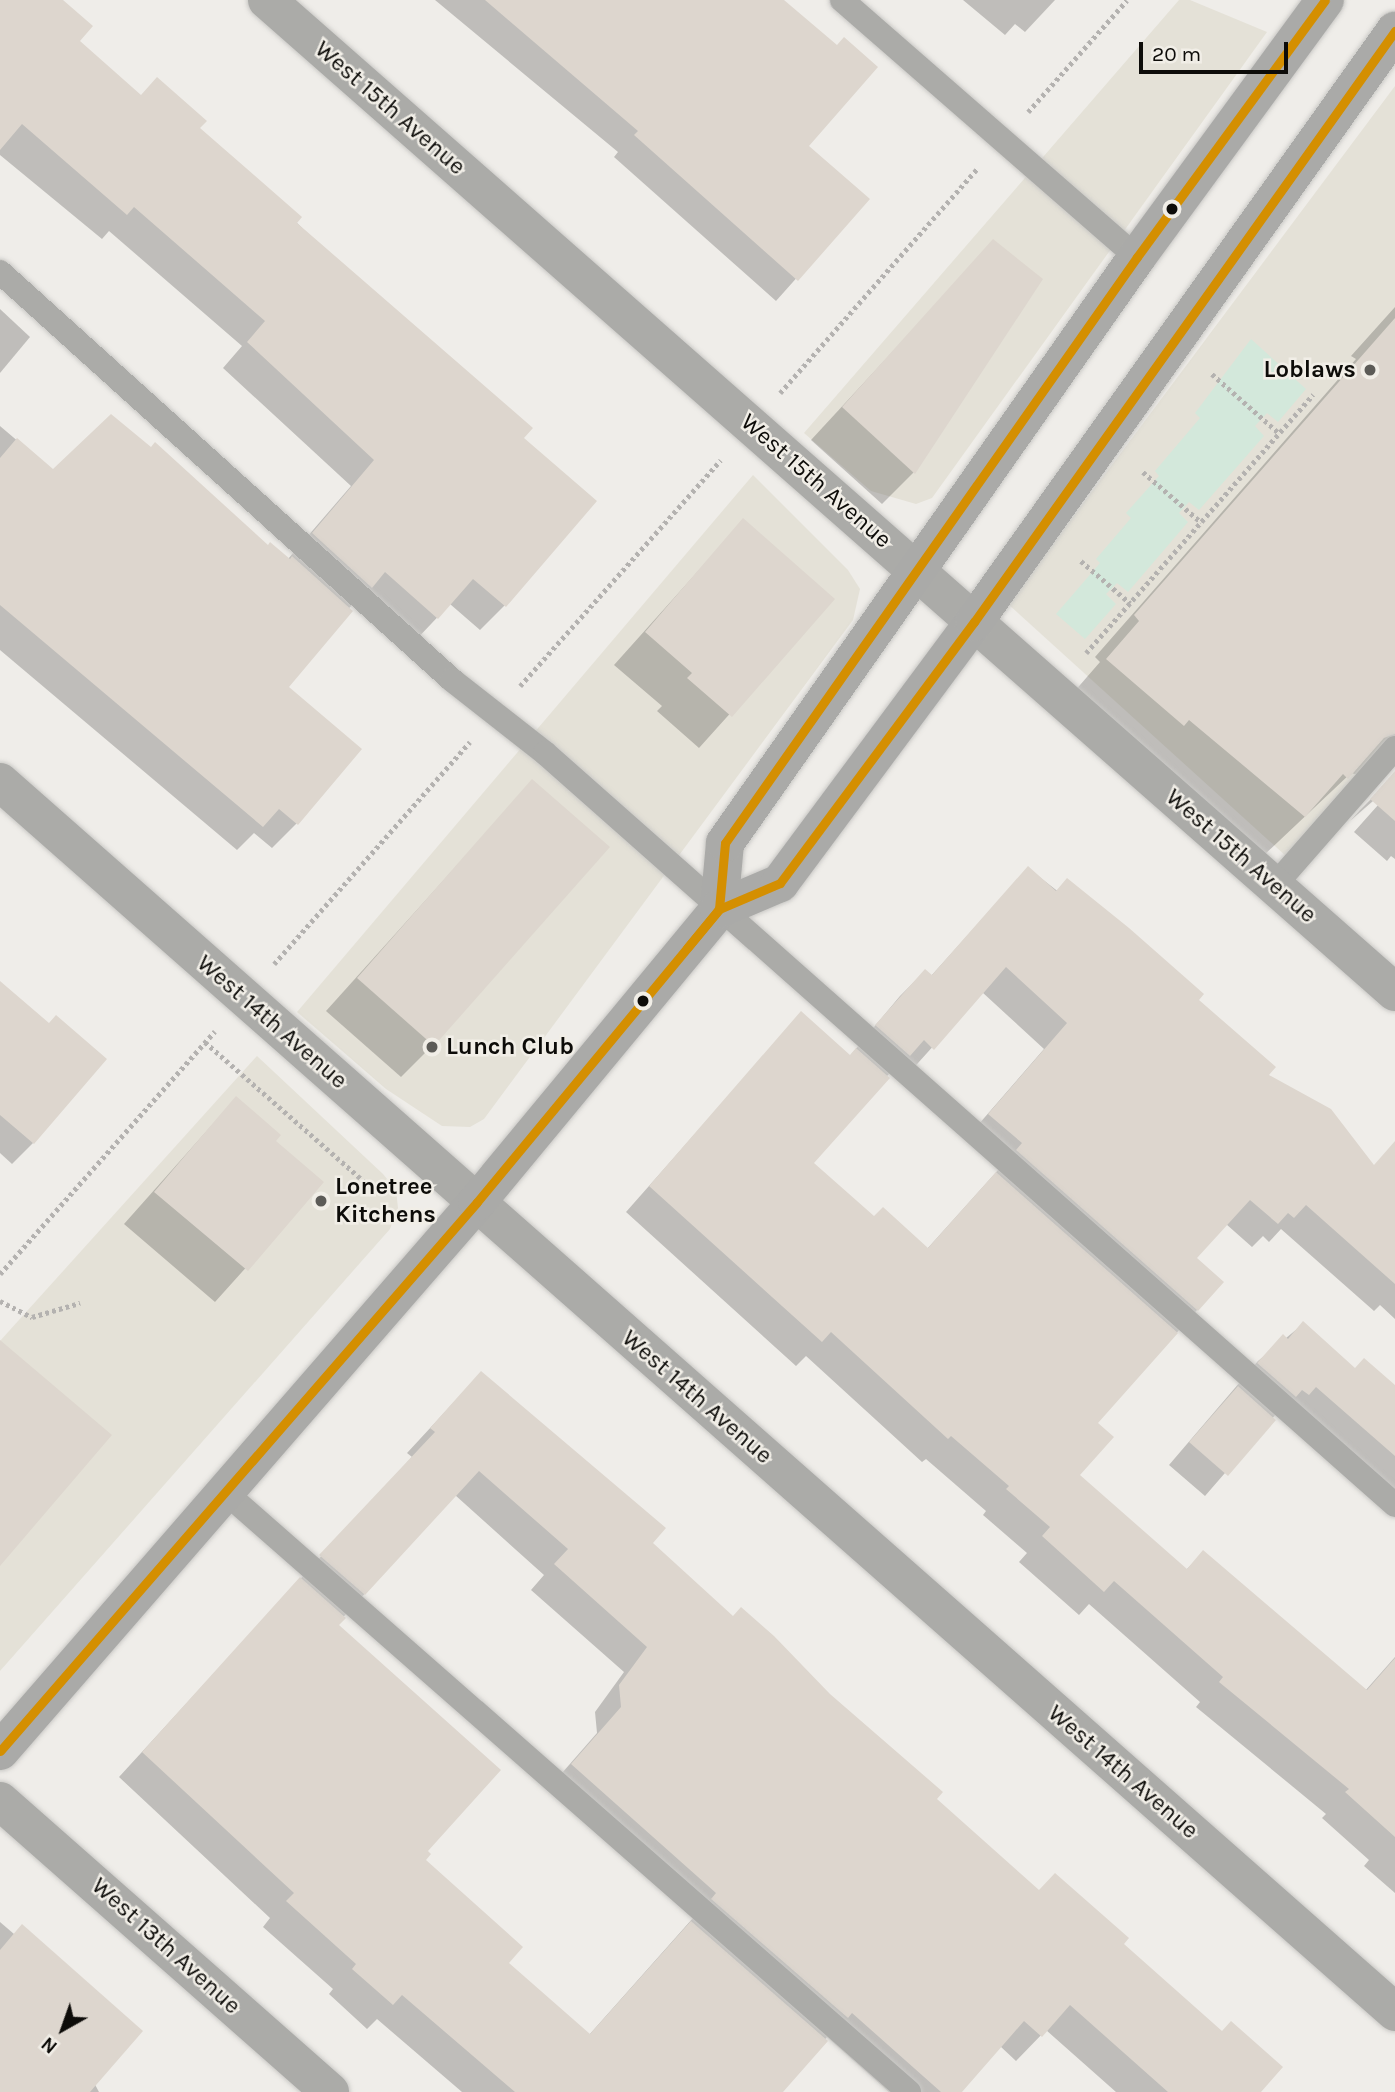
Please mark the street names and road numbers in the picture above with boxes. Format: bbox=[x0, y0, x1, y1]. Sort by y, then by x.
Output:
street label: West 15th Avenue bbox=[309, 35, 471, 181]
street label: West 15th Avenue bbox=[735, 408, 897, 554]
street label: West 15th Avenue bbox=[1160, 783, 1322, 929]
street label: West 14th Avenue bbox=[191, 949, 353, 1095]
street label: West 14th Avenue bbox=[616, 1324, 778, 1470]
street label: West 14th Avenue bbox=[1042, 1699, 1204, 1845]
street label: West 13th Avenue bbox=[86, 1872, 246, 2020]

